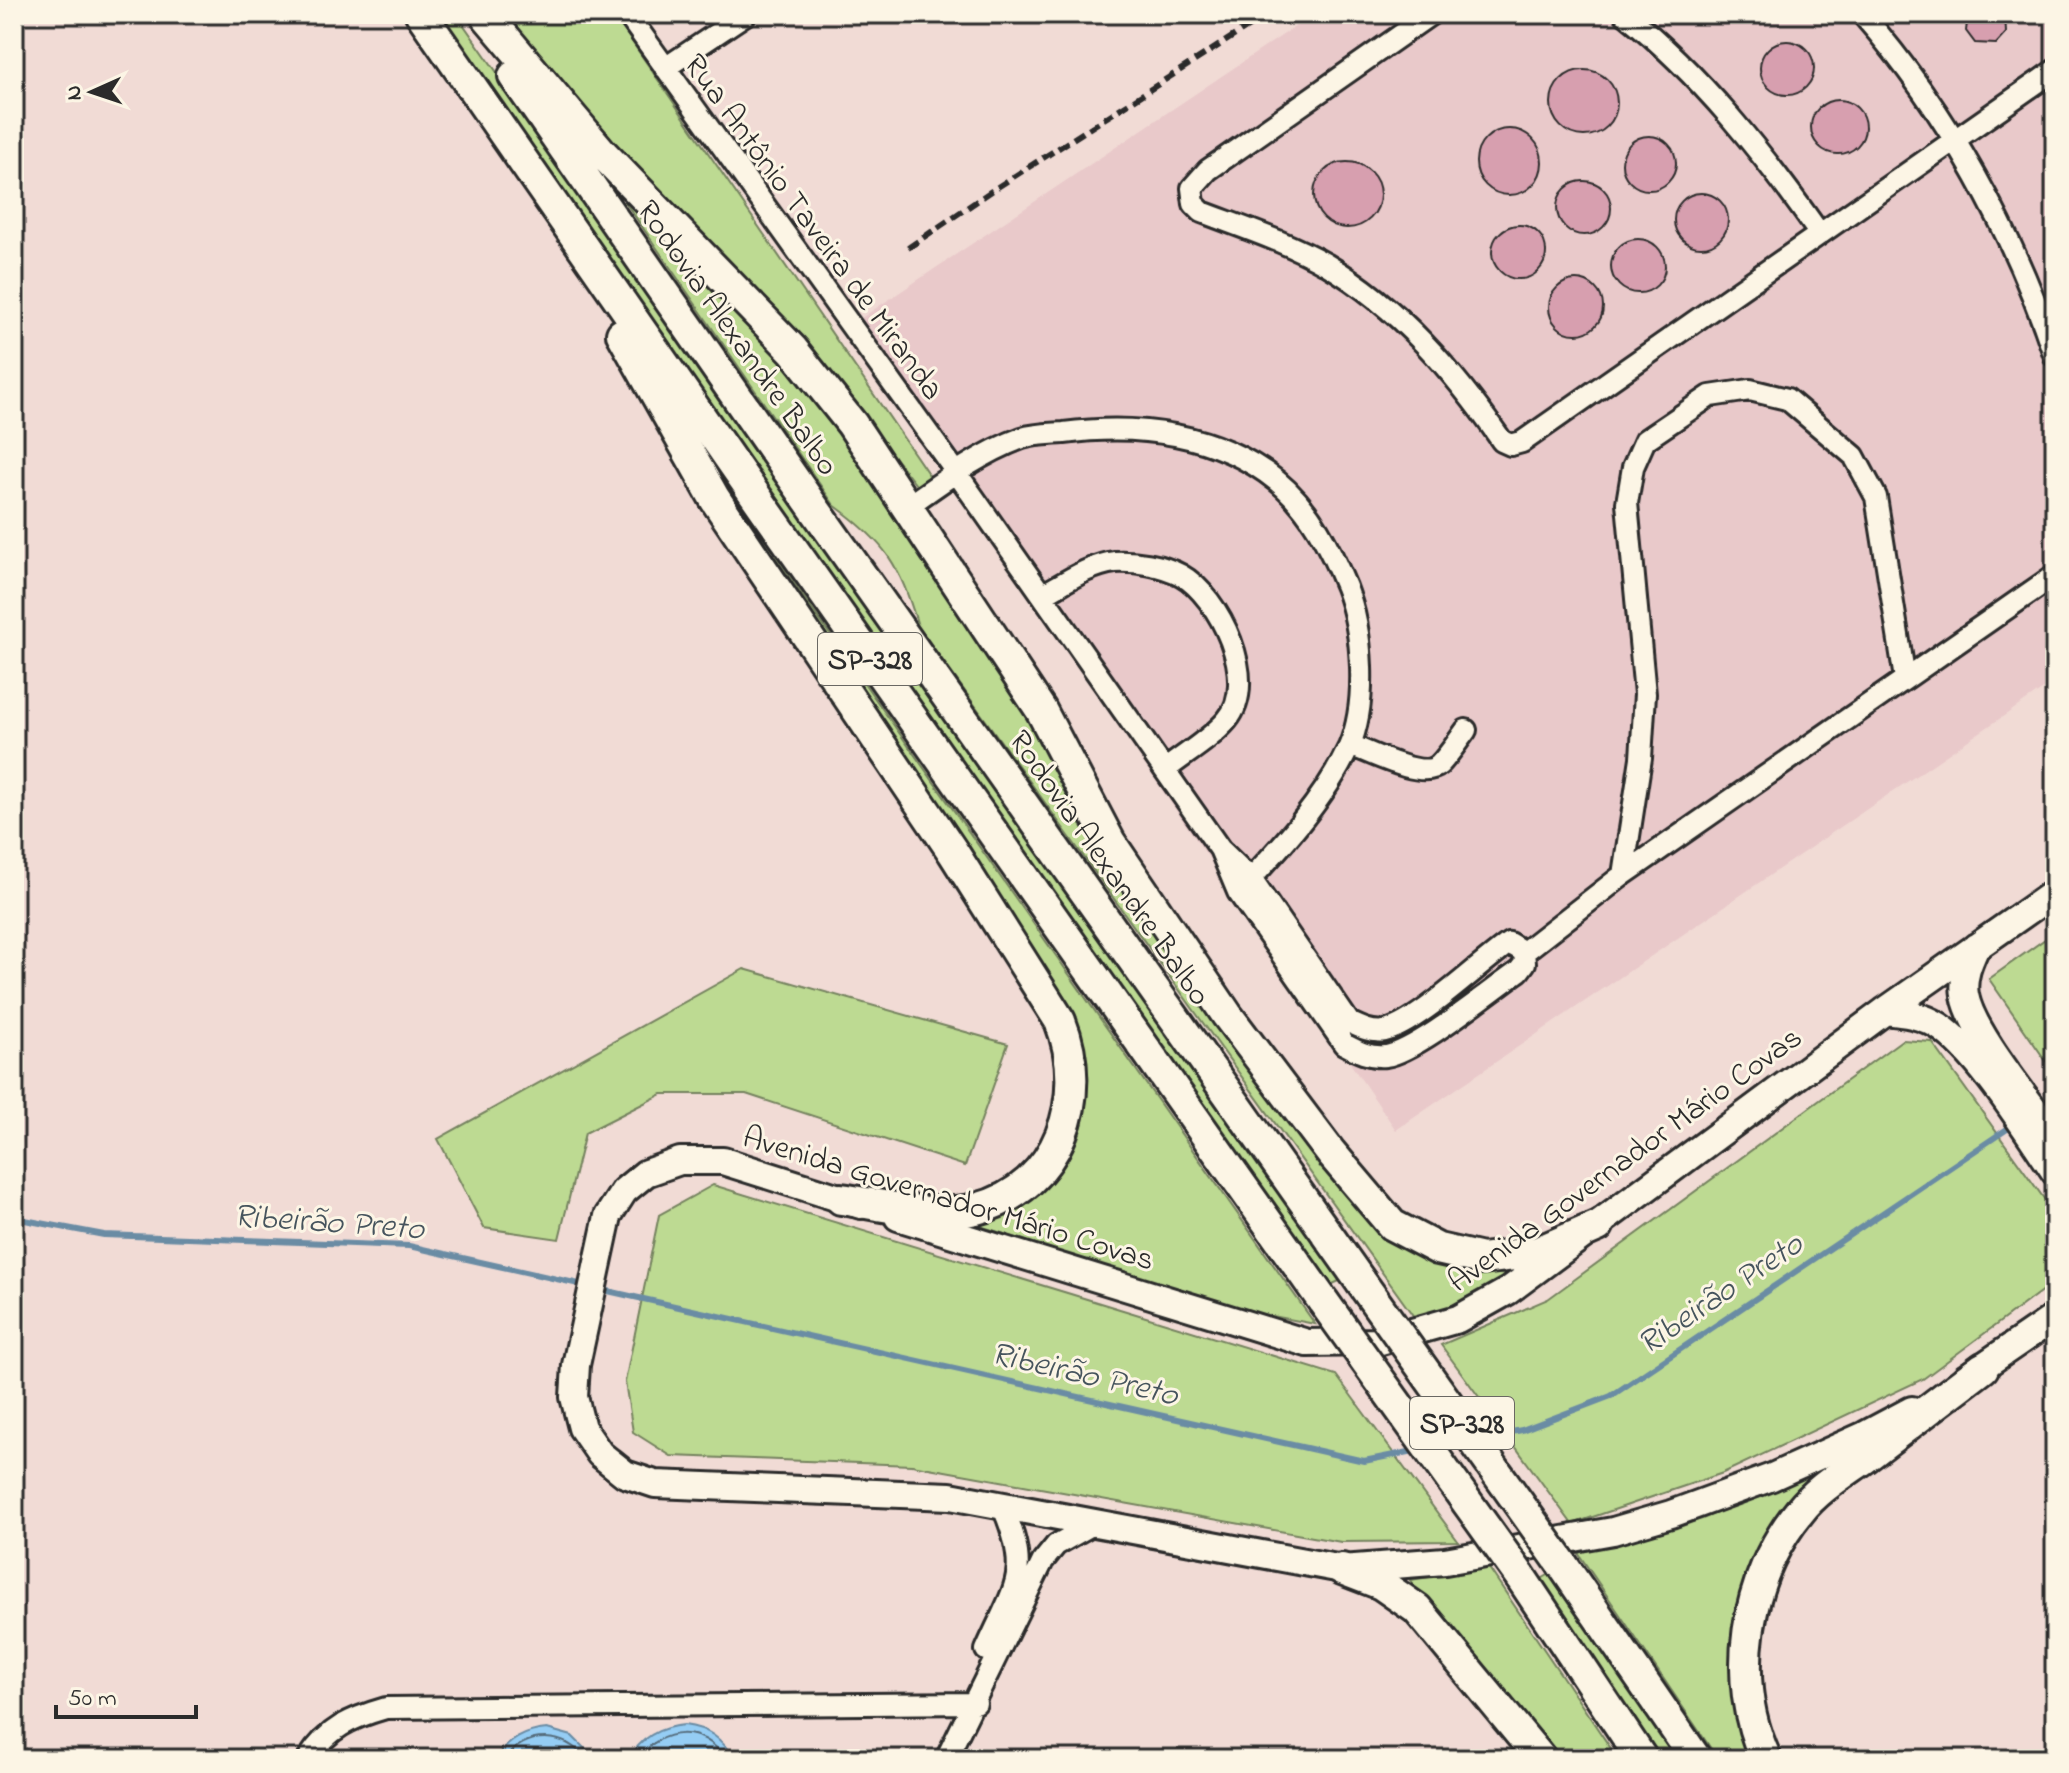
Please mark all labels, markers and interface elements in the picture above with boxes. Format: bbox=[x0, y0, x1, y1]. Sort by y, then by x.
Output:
street label: Rua Antônio Taveira de Miranda bbox=[670, 45, 954, 411]
north arrow bbox=[52, 52, 132, 132]
text: N bbox=[59, 85, 91, 101]
street label: Rodovia Alexandre Balbo bbox=[623, 192, 849, 486]
road number: SP-328 bbox=[818, 633, 922, 685]
street label: Rodovia Alexandre Balbo bbox=[995, 722, 1221, 1016]
street label: Avenida Governador Mário Covas bbox=[1439, 1016, 1813, 1306]
street label: Avenida Governador Mário Covas bbox=[736, 1115, 1160, 1285]
water label: Ribeirão Preto bbox=[232, 1192, 427, 1256]
water label: Ribeirão Preto bbox=[1628, 1221, 1815, 1369]
water label: Ribeirão Preto bbox=[986, 1330, 1184, 1422]
road number: SP-328 bbox=[1410, 1397, 1514, 1449]
scale bar bbox=[56, 1669, 196, 1719]
text: 50 m bbox=[68, 1682, 117, 1717]

